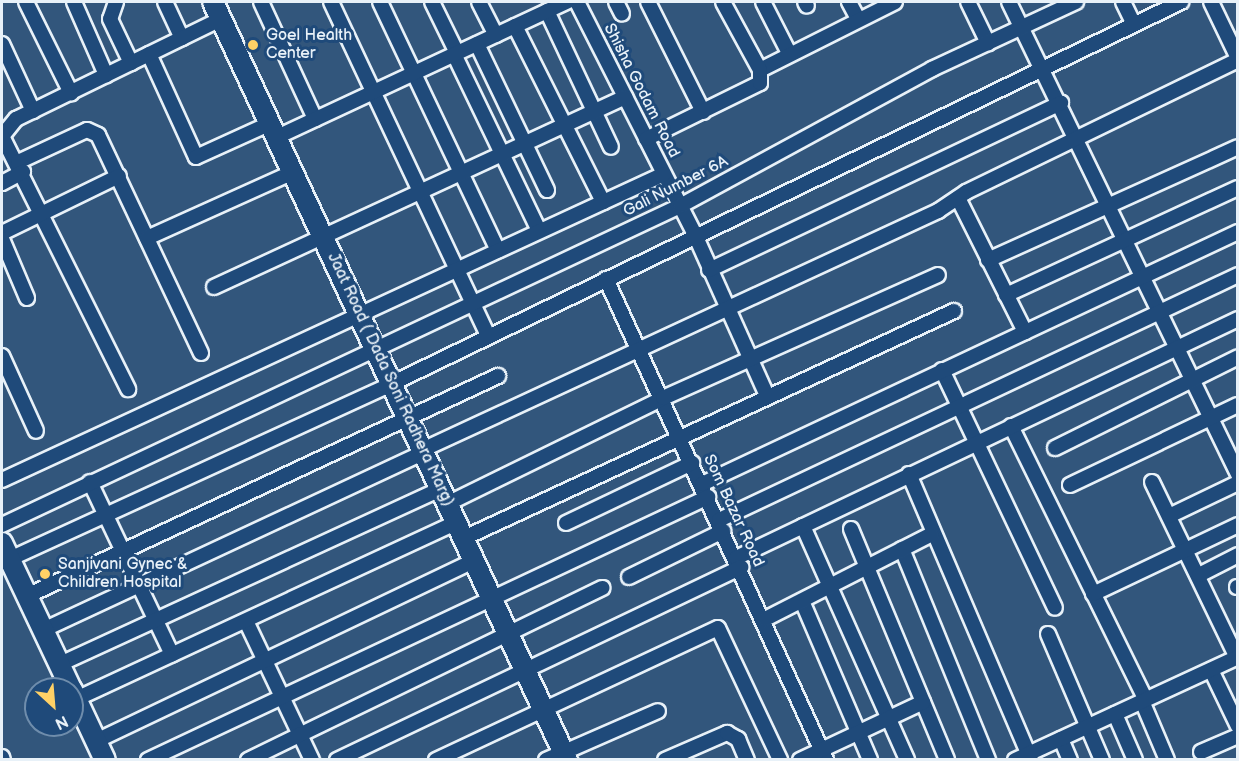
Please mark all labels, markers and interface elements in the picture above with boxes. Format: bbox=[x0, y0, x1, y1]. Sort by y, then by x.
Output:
street label: Shisha Godam Road bbox=[599, 21, 683, 161]
place label: Goel Health Center bbox=[266, 26, 352, 64]
marker: Goel Health Center bbox=[244, 36, 262, 54]
street label: Gali Number 6A bbox=[620, 152, 732, 222]
street label: Jaat Road ( Dada Soni Radhera Marg) bbox=[323, 250, 457, 510]
street label: Som Bazar Road bbox=[699, 452, 767, 570]
place label: Sanjivani Gynec & Children Hospital bbox=[58, 555, 188, 593]
marker: Sanjivani Gynec & Children Hospital bbox=[36, 565, 54, 583]
north arrow bbox=[24, 677, 84, 737]
text: N bbox=[52, 711, 71, 733]

